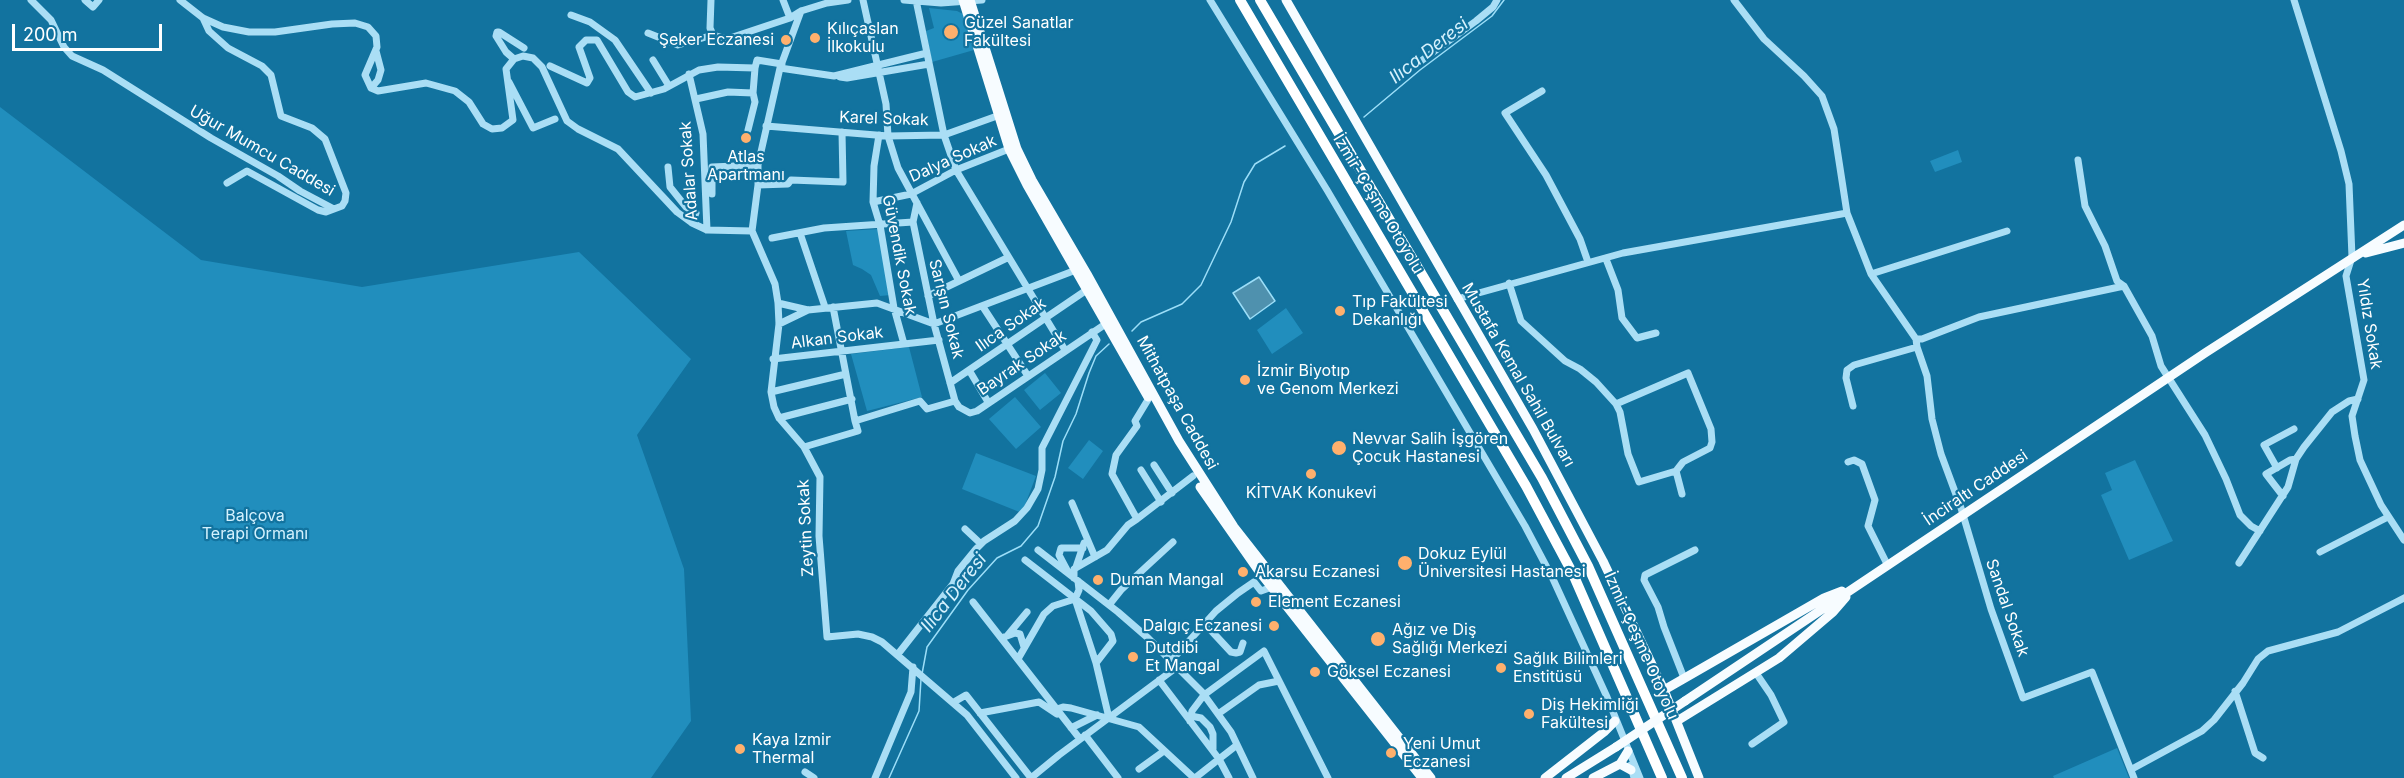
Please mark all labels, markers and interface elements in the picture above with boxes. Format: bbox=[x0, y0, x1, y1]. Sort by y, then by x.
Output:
scale bar bbox=[15, 12, 165, 50]
place label: Güzel Sanatlar Fakültesi bbox=[964, 13, 1074, 51]
water label: Ilıca Deresi bbox=[1385, 14, 1473, 88]
place label: Kılıçaslan İlkokulu bbox=[827, 19, 899, 57]
marker: Güzel Sanatlar Fakültesi bbox=[942, 23, 960, 41]
text: 200 m bbox=[23, 24, 78, 45]
place label: Şeker Eczanesi bbox=[659, 30, 774, 50]
marker: Kılıçaslan İlkokulu bbox=[808, 31, 822, 45]
marker: Şeker Eczanesi bbox=[779, 33, 793, 47]
street label: Uğur Mumcu Caddesi bbox=[186, 102, 338, 200]
street label: Karel Sokak bbox=[839, 108, 929, 130]
street label: Adalar Sokak bbox=[676, 121, 702, 221]
marker: Atlas Apartmanı bbox=[739, 131, 753, 145]
street label: Dalya Sokak bbox=[906, 131, 1000, 187]
street label: İzmir-Çeşme Otoyolu bbox=[1329, 131, 1427, 277]
place label: Atlas Apartmanı bbox=[707, 147, 785, 185]
street label: Güvendik Sokak bbox=[878, 193, 920, 317]
street label: Sarışın Sokak bbox=[924, 257, 968, 361]
street label: Yıldız Sokak bbox=[2352, 277, 2386, 371]
street label: Mustafa Kemal Sahil Bulvarı bbox=[1457, 279, 1579, 471]
place label: Tıp Fakültesi Dekanlığı bbox=[1352, 292, 1448, 330]
street label: Ilıca Sokak bbox=[972, 294, 1050, 356]
marker: Tıp Fakültesi Dekanlığı bbox=[1333, 304, 1347, 318]
street label: Alkan Sokak bbox=[790, 323, 884, 353]
street label: Bayrak Sokak bbox=[974, 326, 1070, 400]
street label: Mithatpaşa Caddesi bbox=[1132, 333, 1222, 473]
place label: İzmir Biyotıp ve Genom Merkezi bbox=[1257, 361, 1399, 399]
marker: İzmir Biyotıp ve Genom Merkezi bbox=[1238, 373, 1252, 387]
place label: Nevvar Salih İşgören Çocuk Hastanesi bbox=[1352, 429, 1508, 467]
marker: Nevvar Salih İşgören Çocuk Hastanesi bbox=[1330, 439, 1348, 457]
street label: İnciraltı Caddesi bbox=[1920, 446, 2032, 530]
marker: KİTVAK Konukevi bbox=[1304, 467, 1318, 481]
street label: Zeytin Sokak bbox=[794, 479, 818, 577]
place label: KİTVAK Konukevi bbox=[1246, 483, 1376, 503]
park label: Balçova Terapi Ormanı bbox=[202, 506, 308, 544]
place label: Dokuz Eylül Üniversitesi Hastanesi bbox=[1418, 544, 1586, 582]
water label: Ilıca Deresi bbox=[917, 549, 991, 637]
marker: Dokuz Eylül Üniversitesi Hastanesi bbox=[1396, 554, 1414, 572]
street label: Sandal Sokak bbox=[1981, 557, 2033, 659]
place label: Akarsu Eczanesi bbox=[1255, 562, 1380, 582]
marker: Akarsu Eczanesi bbox=[1236, 565, 1250, 579]
street label: İzmir-Çeşme Otoyolu bbox=[1600, 569, 1682, 723]
place label: Duman Mangal bbox=[1110, 570, 1224, 590]
marker: Duman Mangal bbox=[1091, 573, 1105, 587]
place label: Element Eczanesi bbox=[1268, 592, 1401, 612]
marker: Element Eczanesi bbox=[1249, 595, 1263, 609]
place label: Dalgıç Eczanesi bbox=[1143, 616, 1262, 636]
marker: Dalgıç Eczanesi bbox=[1267, 619, 1281, 633]
place label: Ağız ve Diş Sağlığı Merkezi bbox=[1392, 620, 1507, 658]
marker: Ağız ve Diş Sağlığı Merkezi bbox=[1369, 630, 1387, 648]
place label: Dutdibi Et Mangal bbox=[1145, 638, 1220, 676]
place label: Sağlık Bilimleri Enstitüsü bbox=[1513, 649, 1623, 687]
marker: Dutdibi Et Mangal bbox=[1126, 650, 1140, 664]
marker: Sağlık Bilimleri Enstitüsü bbox=[1494, 661, 1508, 675]
place label: Göksel Eczanesi bbox=[1327, 662, 1451, 682]
marker: Göksel Eczanesi bbox=[1308, 665, 1322, 679]
place label: Diş Hekimliği Fakültesi bbox=[1541, 695, 1639, 733]
marker: Diş Hekimliği Fakültesi bbox=[1522, 707, 1536, 721]
place label: Kaya Izmir Thermal bbox=[752, 730, 831, 768]
place label: Yeni Umut Eczanesi bbox=[1403, 734, 1480, 772]
marker: Kaya Izmir Thermal bbox=[733, 742, 747, 756]
marker: Yeni Umut Eczanesi bbox=[1384, 746, 1398, 760]

